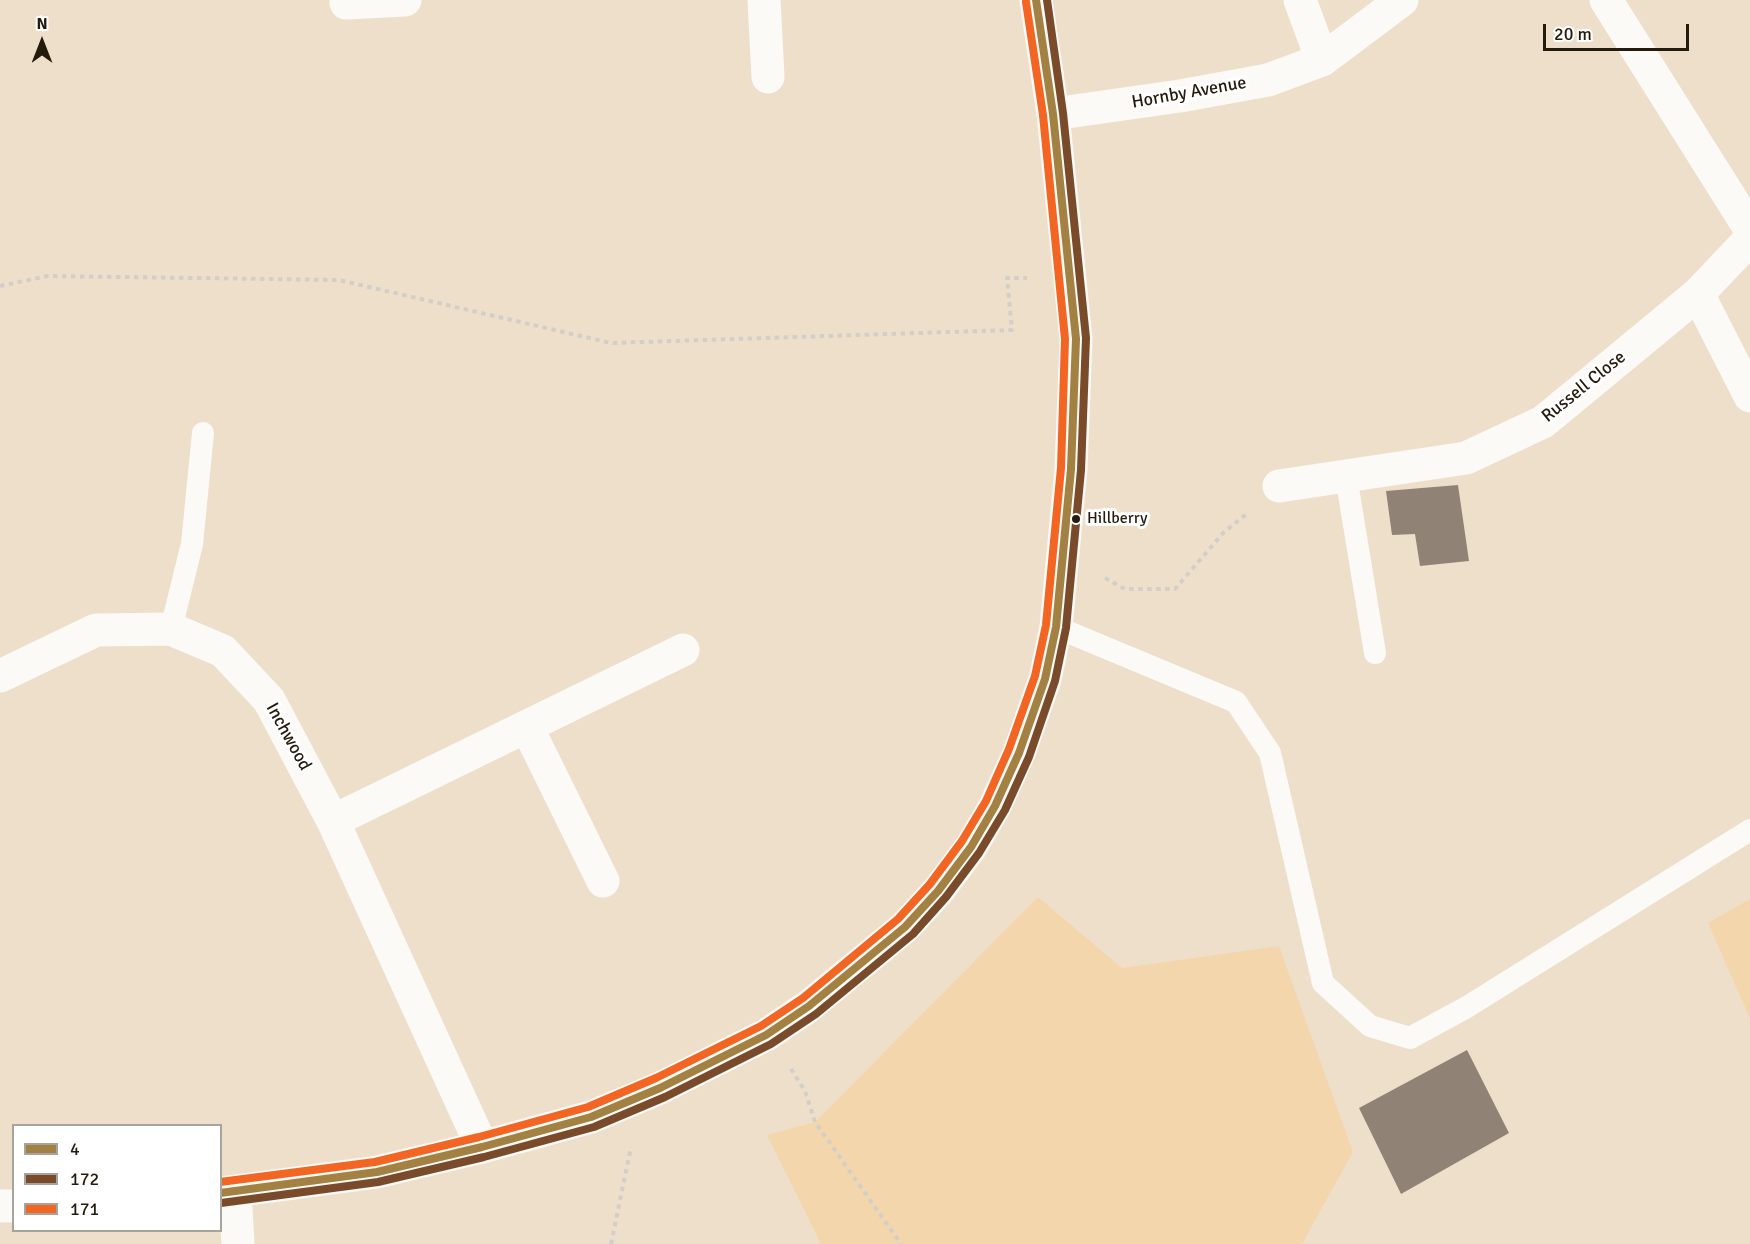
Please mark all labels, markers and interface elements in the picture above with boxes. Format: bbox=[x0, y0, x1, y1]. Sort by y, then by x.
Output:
north arrow bbox=[12, 12, 72, 72]
scale bar bbox=[1546, 12, 1692, 50]
text: N bbox=[36, 14, 48, 34]
text: 20 m bbox=[1554, 23, 1592, 45]
street label: Hornby Avenue bbox=[1130, 72, 1248, 114]
street label: Russell Close bbox=[1538, 347, 1630, 427]
place label: Hillberry bbox=[1087, 509, 1147, 529]
marker: Hillberry bbox=[1070, 513, 1082, 525]
street label: Inchwood bbox=[261, 699, 315, 775]
legend bbox=[12, 1124, 222, 1232]
text: 4 bbox=[70, 1138, 80, 1160]
text: 172 bbox=[70, 1168, 99, 1190]
text: 171 bbox=[70, 1198, 99, 1220]

